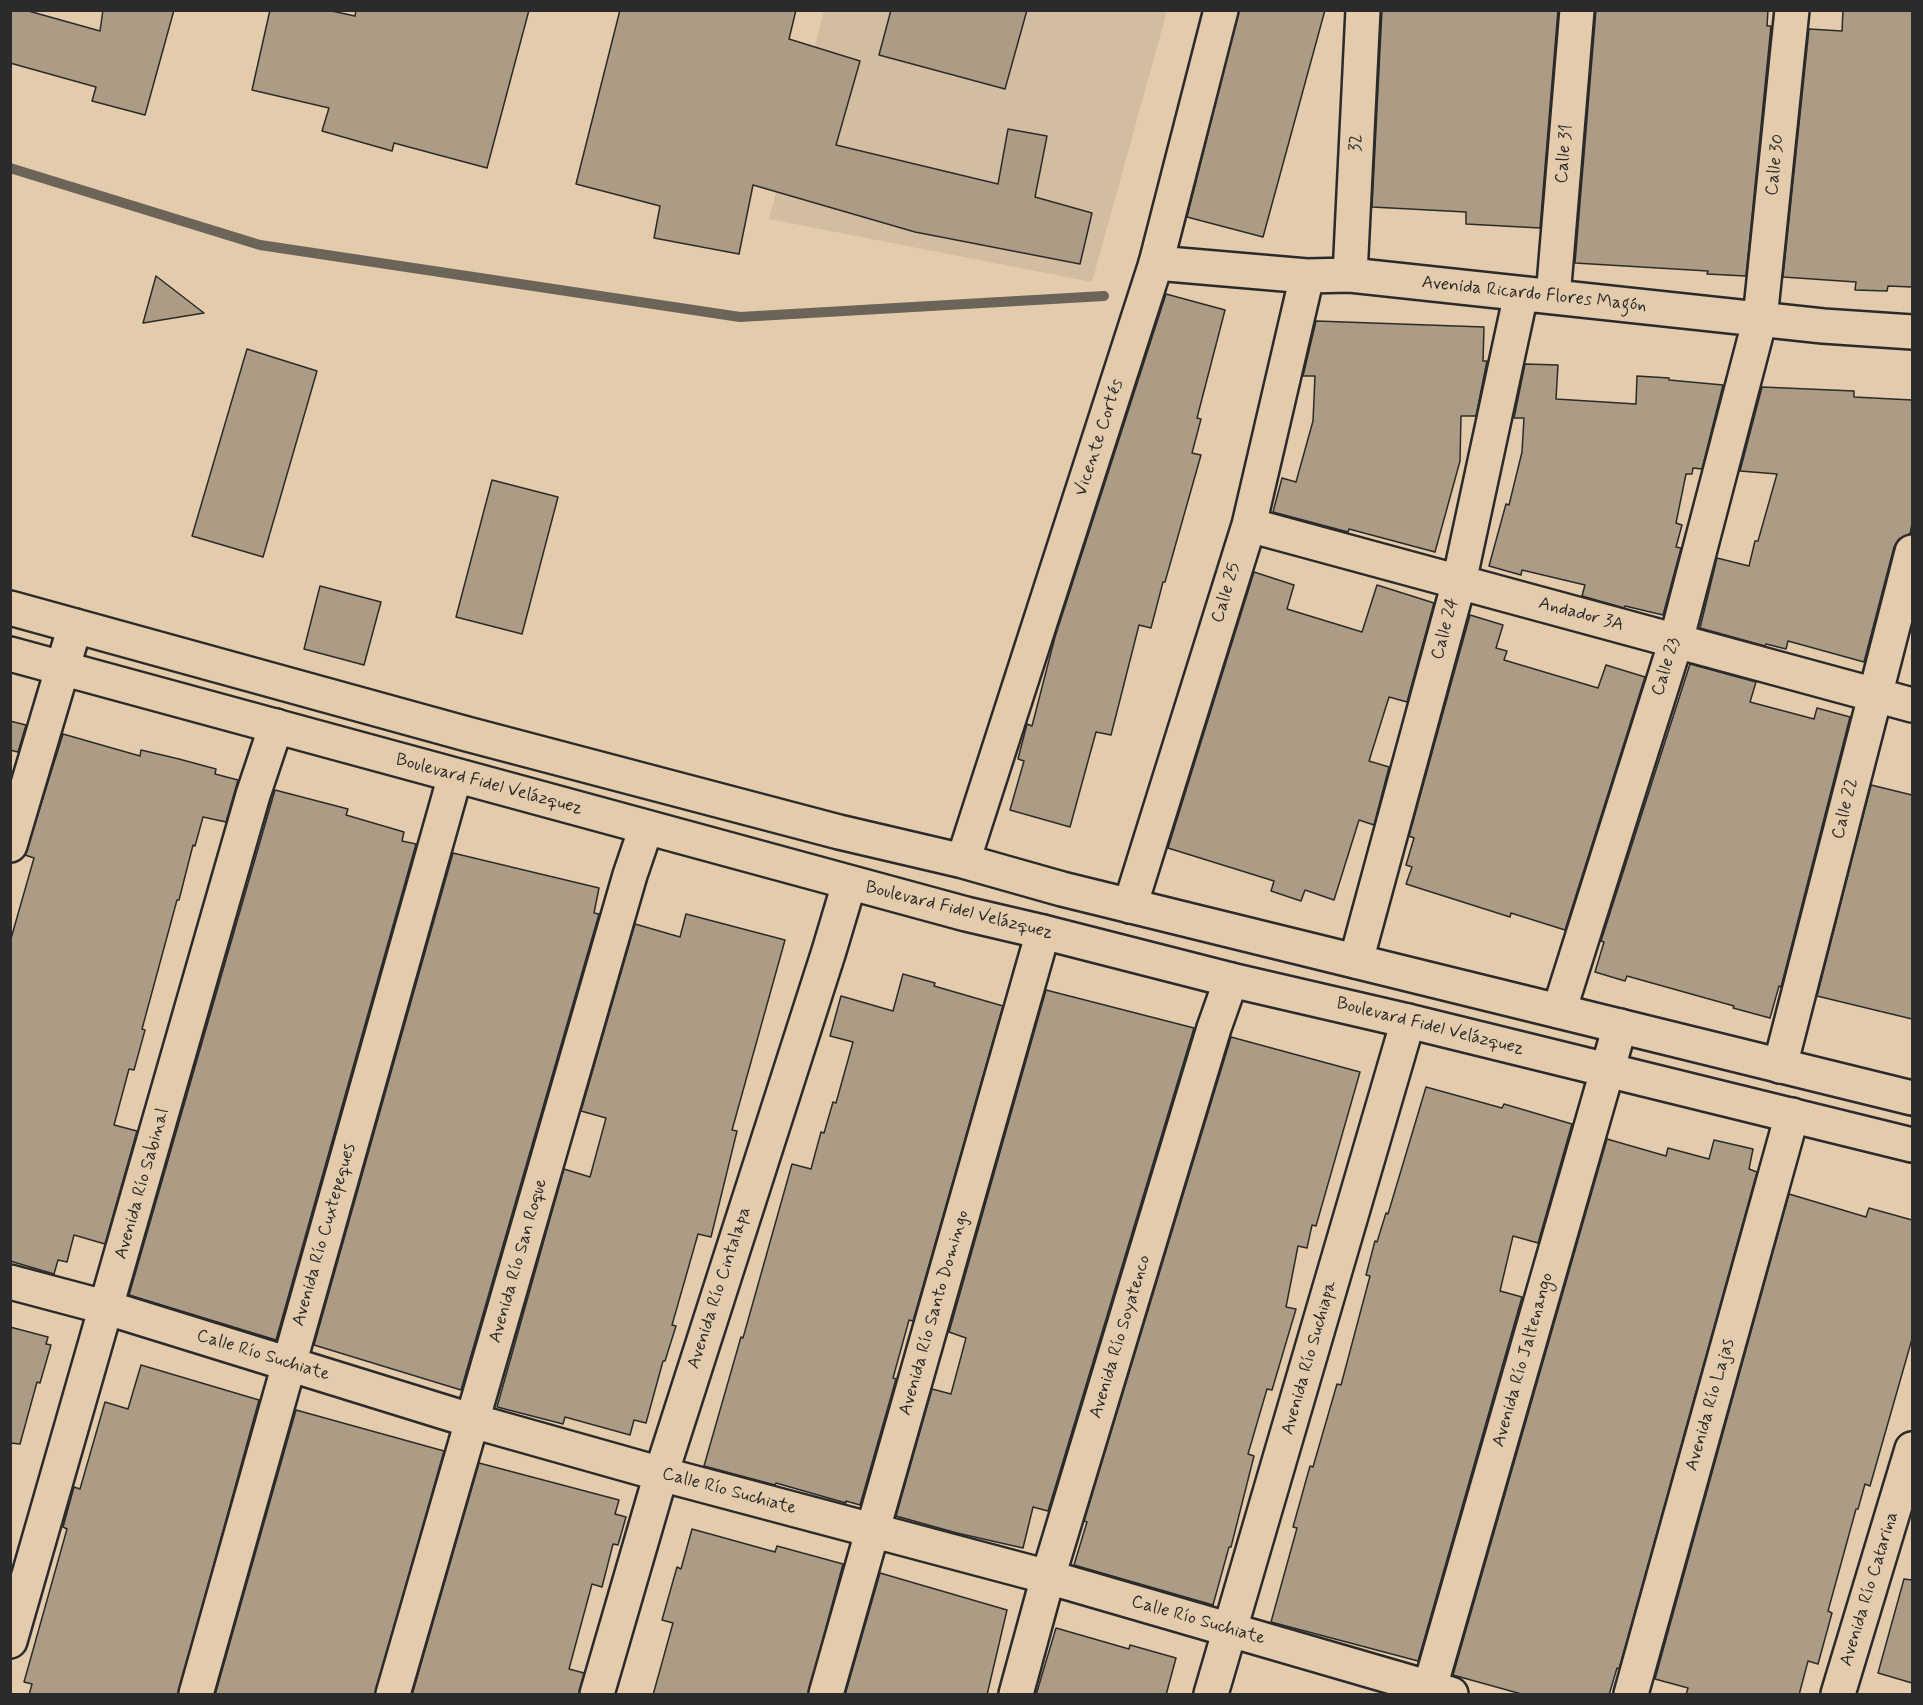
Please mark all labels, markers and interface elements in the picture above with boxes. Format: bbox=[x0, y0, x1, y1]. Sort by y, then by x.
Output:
street label: Calle 31 bbox=[1552, 123, 1578, 185]
street label: Calle 30 bbox=[1762, 133, 1790, 197]
street label: 32 bbox=[1346, 134, 1368, 152]
street label: Avenida Ricardo Flores Magón bbox=[1420, 272, 1648, 318]
street label: Vicente Cortés bbox=[1071, 377, 1129, 499]
street label: Calle 25 bbox=[1208, 560, 1246, 626]
street label: Andador 3A bbox=[1536, 593, 1626, 637]
street label: Calle 24 bbox=[1427, 596, 1465, 662]
street label: Calle 23 bbox=[1648, 635, 1686, 699]
street label: Boulevard Fidel Velázquez bbox=[393, 750, 585, 820]
street label: Calle 22 bbox=[1828, 776, 1864, 842]
street label: Boulevard Fidel Velázquez bbox=[863, 877, 1055, 945]
street label: Boulevard Fidel Velázquez bbox=[1334, 993, 1526, 1061]
street label: Avenida Río Sabinal bbox=[111, 1106, 175, 1262]
street label: Avenida Río Cuxtepeques bbox=[289, 1141, 361, 1329]
street label: Avenida Río San Roque bbox=[485, 1176, 553, 1346]
street label: Avenida Río Cintalapa bbox=[684, 1204, 756, 1372]
street label: Avenida Río Santo Domingo bbox=[895, 1208, 975, 1418]
street label: Avenida Río Soyatenco bbox=[1086, 1253, 1156, 1421]
street label: Avenida Río Jaltenango bbox=[1489, 1270, 1559, 1450]
street label: Avenida Río Suchiapa bbox=[1278, 1279, 1342, 1437]
street label: Calle Río Suchiate bbox=[194, 1325, 332, 1387]
street label: Avenida Río Lajas bbox=[1682, 1336, 1740, 1474]
street label: Calle Río Suchiate bbox=[659, 1464, 799, 1520]
street label: Avenida Río Catarina bbox=[1836, 1509, 1904, 1669]
street label: Calle Río Suchiate bbox=[1129, 1592, 1267, 1650]

